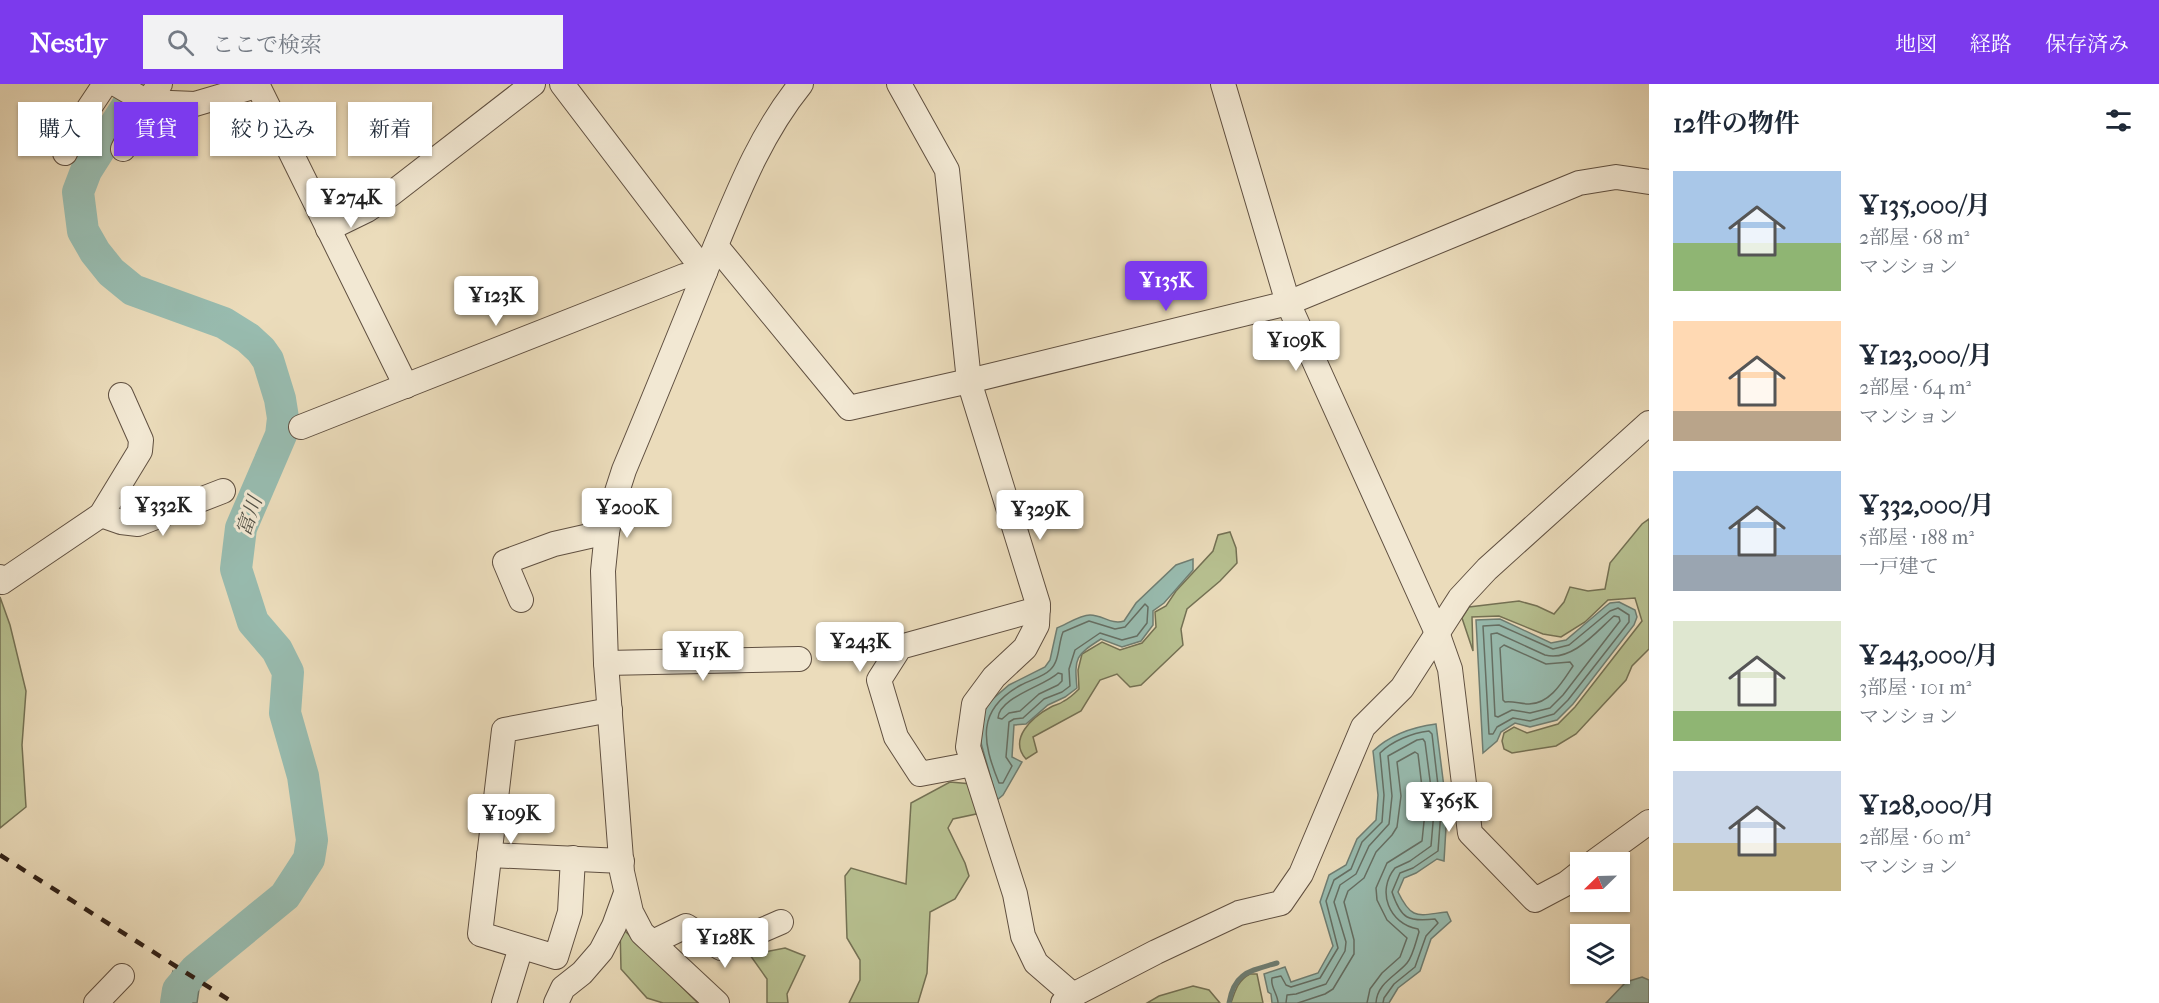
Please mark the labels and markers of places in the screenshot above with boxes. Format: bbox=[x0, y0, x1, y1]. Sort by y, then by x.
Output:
pin: ¥274K bbox=[309, 178, 393, 229]
pin: ¥135K bbox=[1124, 261, 1208, 312]
pin: ¥123K bbox=[454, 276, 538, 327]
pin: ¥109K bbox=[1254, 321, 1338, 372]
pin: ¥332K bbox=[121, 486, 205, 537]
pin: ¥200K bbox=[585, 488, 669, 539]
pin: ¥329K bbox=[998, 490, 1082, 541]
pin: ¥243K bbox=[818, 622, 902, 673]
pin: ¥115K bbox=[661, 631, 745, 682]
pin: ¥365K bbox=[1407, 782, 1491, 833]
pin: ¥109K bbox=[469, 794, 553, 845]
pin: ¥128K bbox=[683, 918, 767, 969]

